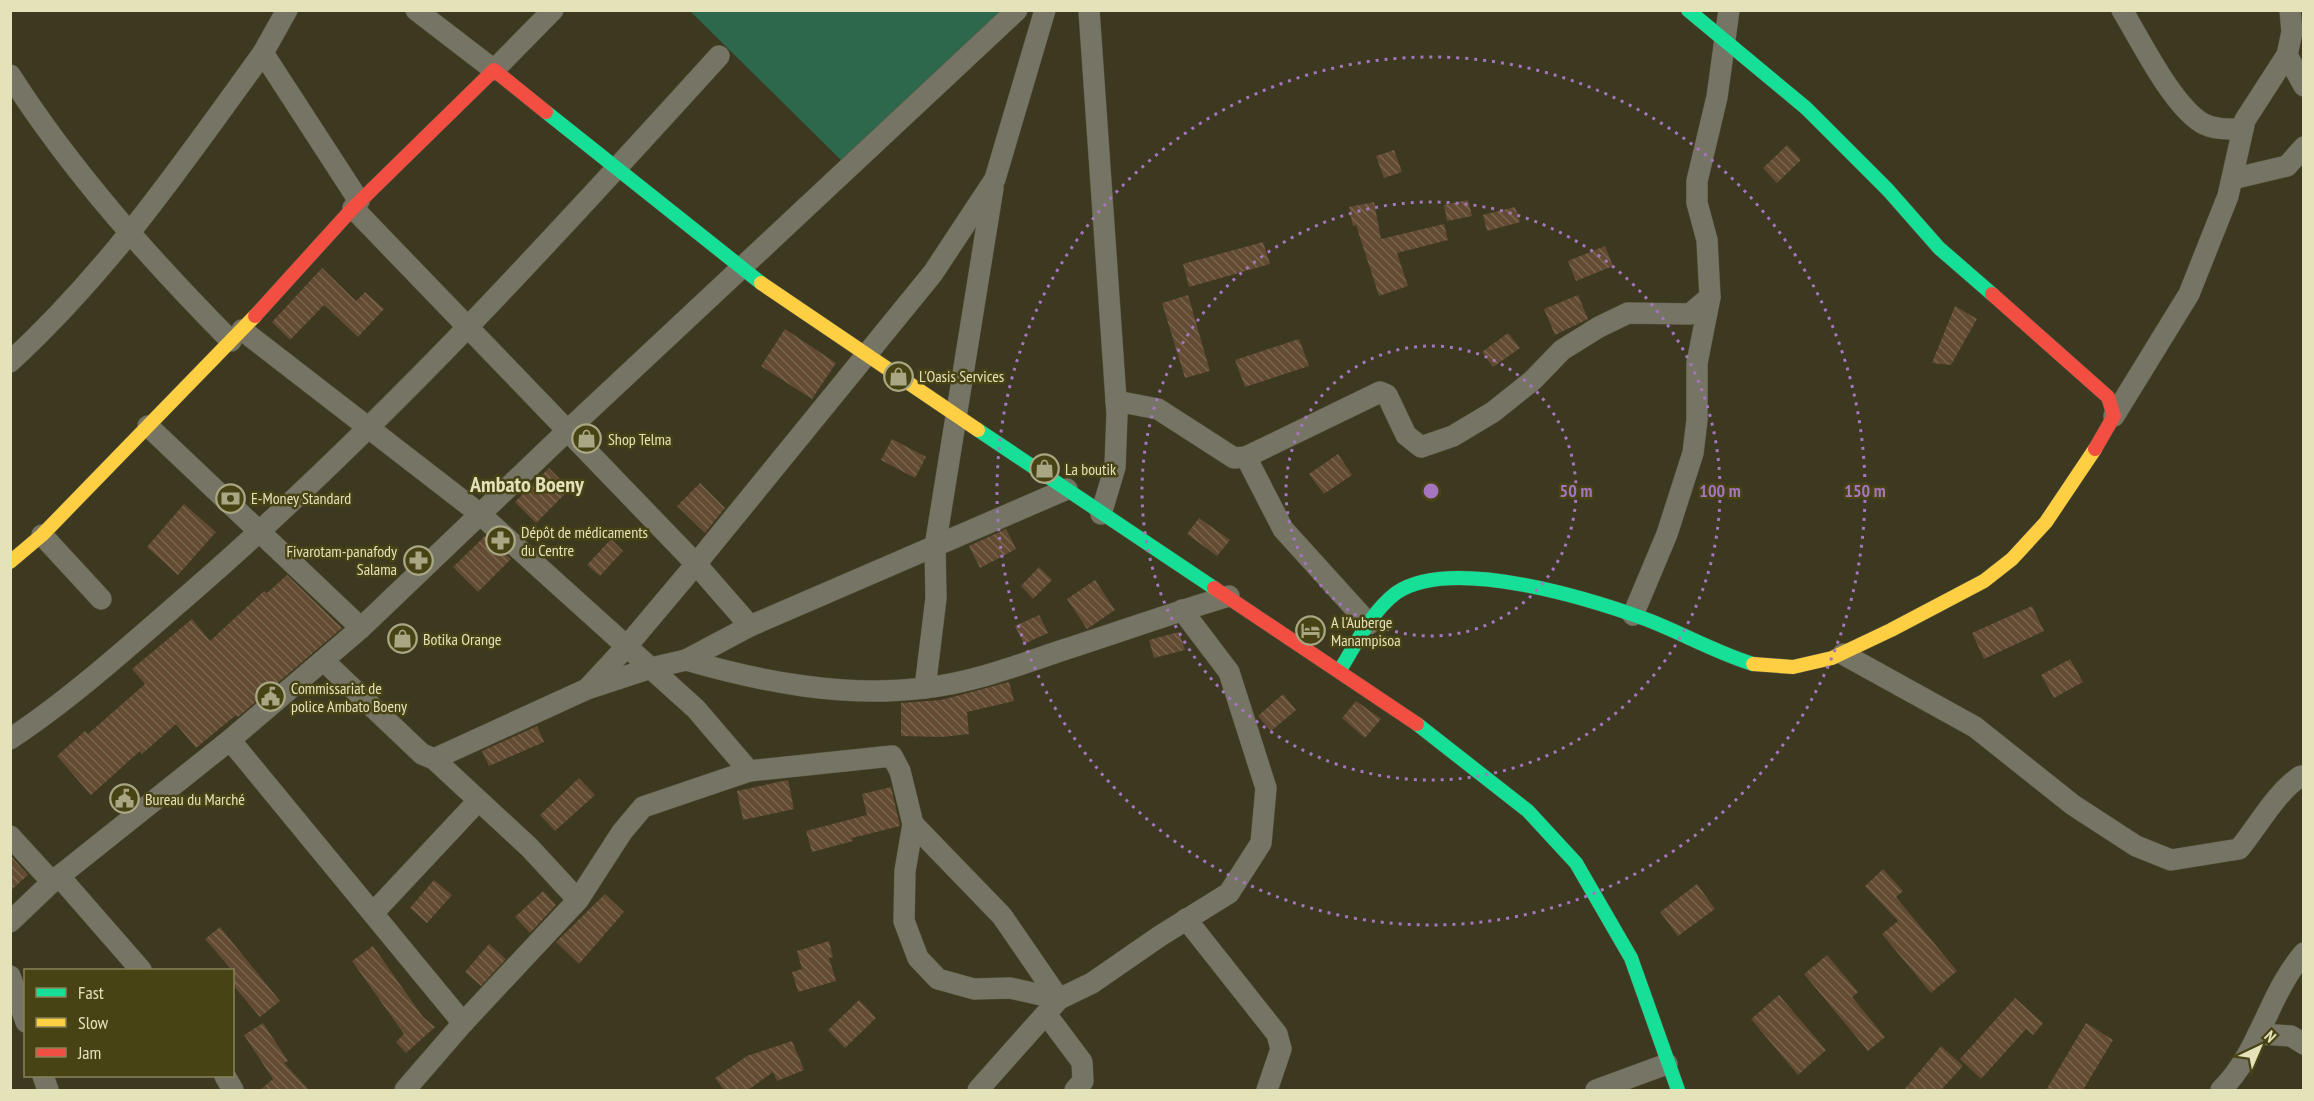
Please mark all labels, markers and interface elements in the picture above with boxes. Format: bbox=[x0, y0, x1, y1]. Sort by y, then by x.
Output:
shop icon: L'Oasis Services bbox=[882, 360, 914, 392]
place label: L'Oasis Services bbox=[919, 366, 1004, 386]
shop icon: Shop Telma bbox=[571, 423, 603, 455]
place label: Shop Telma bbox=[608, 429, 671, 449]
shop icon: La boutik bbox=[1028, 453, 1060, 485]
place label: La boutik bbox=[1065, 459, 1117, 479]
district label: Ambato Boeny bbox=[469, 470, 585, 498]
text: 50 m bbox=[1560, 479, 1592, 502]
text: 100 m bbox=[1699, 479, 1741, 502]
text: 150 m bbox=[1844, 479, 1886, 502]
centre of rings bbox=[1421, 481, 1441, 501]
bank icon: E-Money Standard bbox=[214, 482, 246, 514]
place label: E-Money Standard bbox=[251, 488, 351, 508]
place label: Dépôt de médicaments du Centre bbox=[521, 522, 648, 560]
pharmacy icon: Dépôt de médicaments du Centre bbox=[484, 525, 516, 557]
place label: Fivarotam-panafody Salama bbox=[287, 541, 397, 579]
pharmacy icon: Fivarotam-panafody Salama bbox=[402, 544, 434, 576]
place label: A l'Auberge Manampisoa bbox=[1331, 612, 1401, 650]
hotel icon: A l'Auberge Manampisoa bbox=[1294, 615, 1326, 647]
shop icon: Botika Orange bbox=[386, 623, 418, 655]
place label: Botika Orange bbox=[423, 629, 501, 649]
place label: Commissariat de police Ambato Boeny bbox=[291, 678, 407, 716]
public building icon: Commissariat de police Ambato Boeny bbox=[254, 681, 286, 713]
public building icon: Bureau du Marché bbox=[108, 783, 140, 815]
place label: Bureau du Marché bbox=[145, 789, 245, 809]
legend bbox=[24, 969, 234, 1077]
text: Fast bbox=[78, 981, 104, 1004]
text: Slow bbox=[78, 1011, 109, 1034]
north arrow bbox=[2230, 1017, 2290, 1077]
text: N bbox=[2260, 1026, 2280, 1046]
text: Jam bbox=[77, 1041, 101, 1064]

